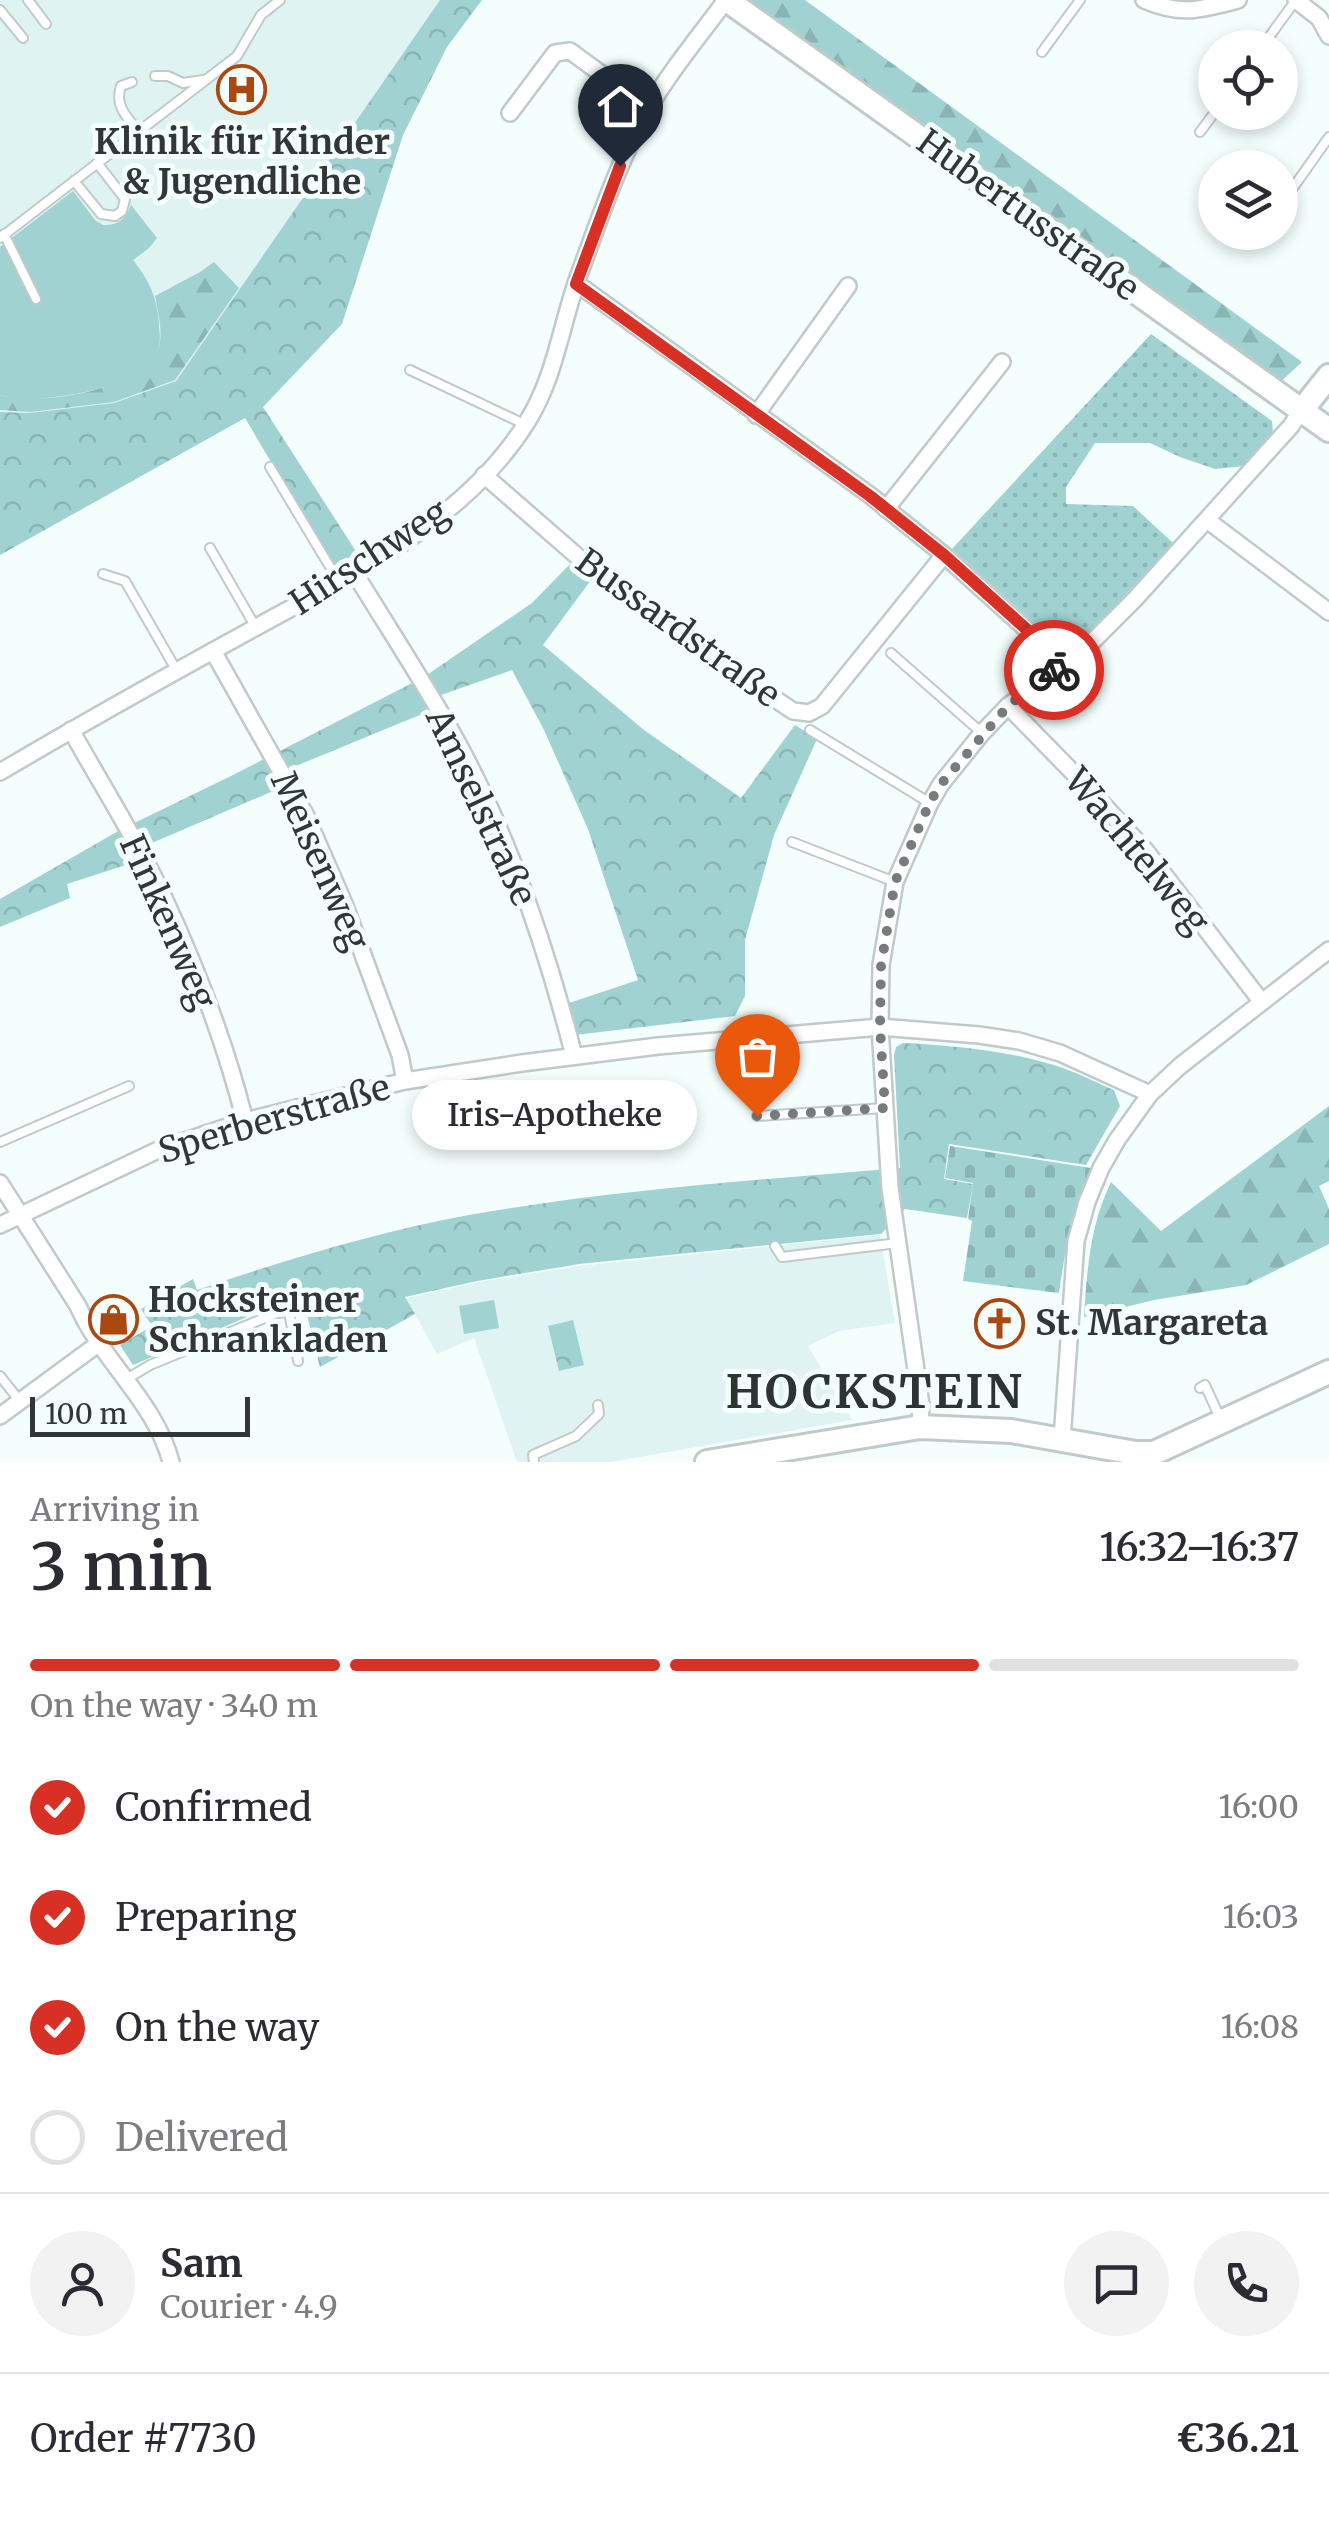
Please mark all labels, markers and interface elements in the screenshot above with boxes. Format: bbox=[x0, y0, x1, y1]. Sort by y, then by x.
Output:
map controls bbox=[1198, 30, 1298, 250]
button: locate bbox=[1198, 30, 1298, 130]
hospital icon: Klinik für Kinder & Jugendliche bbox=[216, 64, 268, 116]
pin bbox=[578, 64, 663, 167]
icon: home bbox=[593, 79, 648, 134]
place label: Klinik für Kinder & Jugendliche bbox=[94, 120, 390, 204]
street label: Hubertusstraße bbox=[908, 120, 1148, 310]
button: layers bbox=[1198, 150, 1298, 250]
street label: Hirschweg bbox=[281, 489, 457, 625]
street label: Bussardstraße bbox=[567, 539, 789, 717]
courier bbox=[1004, 620, 1104, 720]
icon: bike bbox=[1027, 643, 1082, 698]
street label: Amselstraße bbox=[416, 700, 546, 913]
street label: Wachtelweg bbox=[1054, 758, 1219, 943]
street label: Meisenweg bbox=[261, 765, 379, 957]
street label: Finkenweg bbox=[110, 828, 226, 1016]
pin bbox=[715, 1014, 800, 1117]
icon: bag bbox=[730, 1029, 785, 1084]
street label: Sperberstraße bbox=[153, 1065, 395, 1173]
callout: Iris-Apotheke bbox=[412, 1081, 697, 1151]
text: Iris-Apotheke bbox=[447, 1095, 662, 1135]
place label: Hocksteiner Schrankladen bbox=[148, 1278, 388, 1362]
shop icon: Hocksteiner Schrankladen bbox=[87, 1294, 139, 1346]
church icon: St. Margareta bbox=[974, 1297, 1026, 1349]
place label: St. Margareta bbox=[1035, 1301, 1268, 1345]
district label: HOCKSTEIN bbox=[726, 1364, 1024, 1420]
scale bar bbox=[30, 1392, 250, 1436]
text: 100 m bbox=[45, 1396, 127, 1432]
text: Arriving in bbox=[30, 1490, 199, 1530]
text: 16:32–16:37 bbox=[1100, 1524, 1299, 1571]
text: 3 min bbox=[30, 1526, 212, 1608]
text: On the way · 340 m bbox=[30, 1686, 318, 1726]
icon: check bbox=[30, 1780, 85, 1835]
text: Confirmed bbox=[115, 1784, 312, 1831]
text: 16:00 bbox=[1219, 1787, 1299, 1827]
icon: check bbox=[30, 1890, 85, 1945]
text: Preparing bbox=[115, 1894, 297, 1941]
text: 16:03 bbox=[1223, 1897, 1299, 1937]
icon: check bbox=[30, 2000, 85, 2055]
text: On the way bbox=[115, 2004, 319, 2051]
text: 16:08 bbox=[1221, 2007, 1299, 2047]
text: Delivered bbox=[115, 2114, 288, 2161]
button: person bbox=[30, 2231, 135, 2336]
button: chat bbox=[1064, 2231, 1169, 2336]
button: phone bbox=[1194, 2231, 1299, 2336]
text: Sam bbox=[160, 2240, 243, 2287]
text: Courier · 4.9 bbox=[160, 2287, 338, 2327]
text: Order #7730 bbox=[30, 2415, 257, 2462]
text: €36.21 bbox=[1176, 2415, 1299, 2462]

